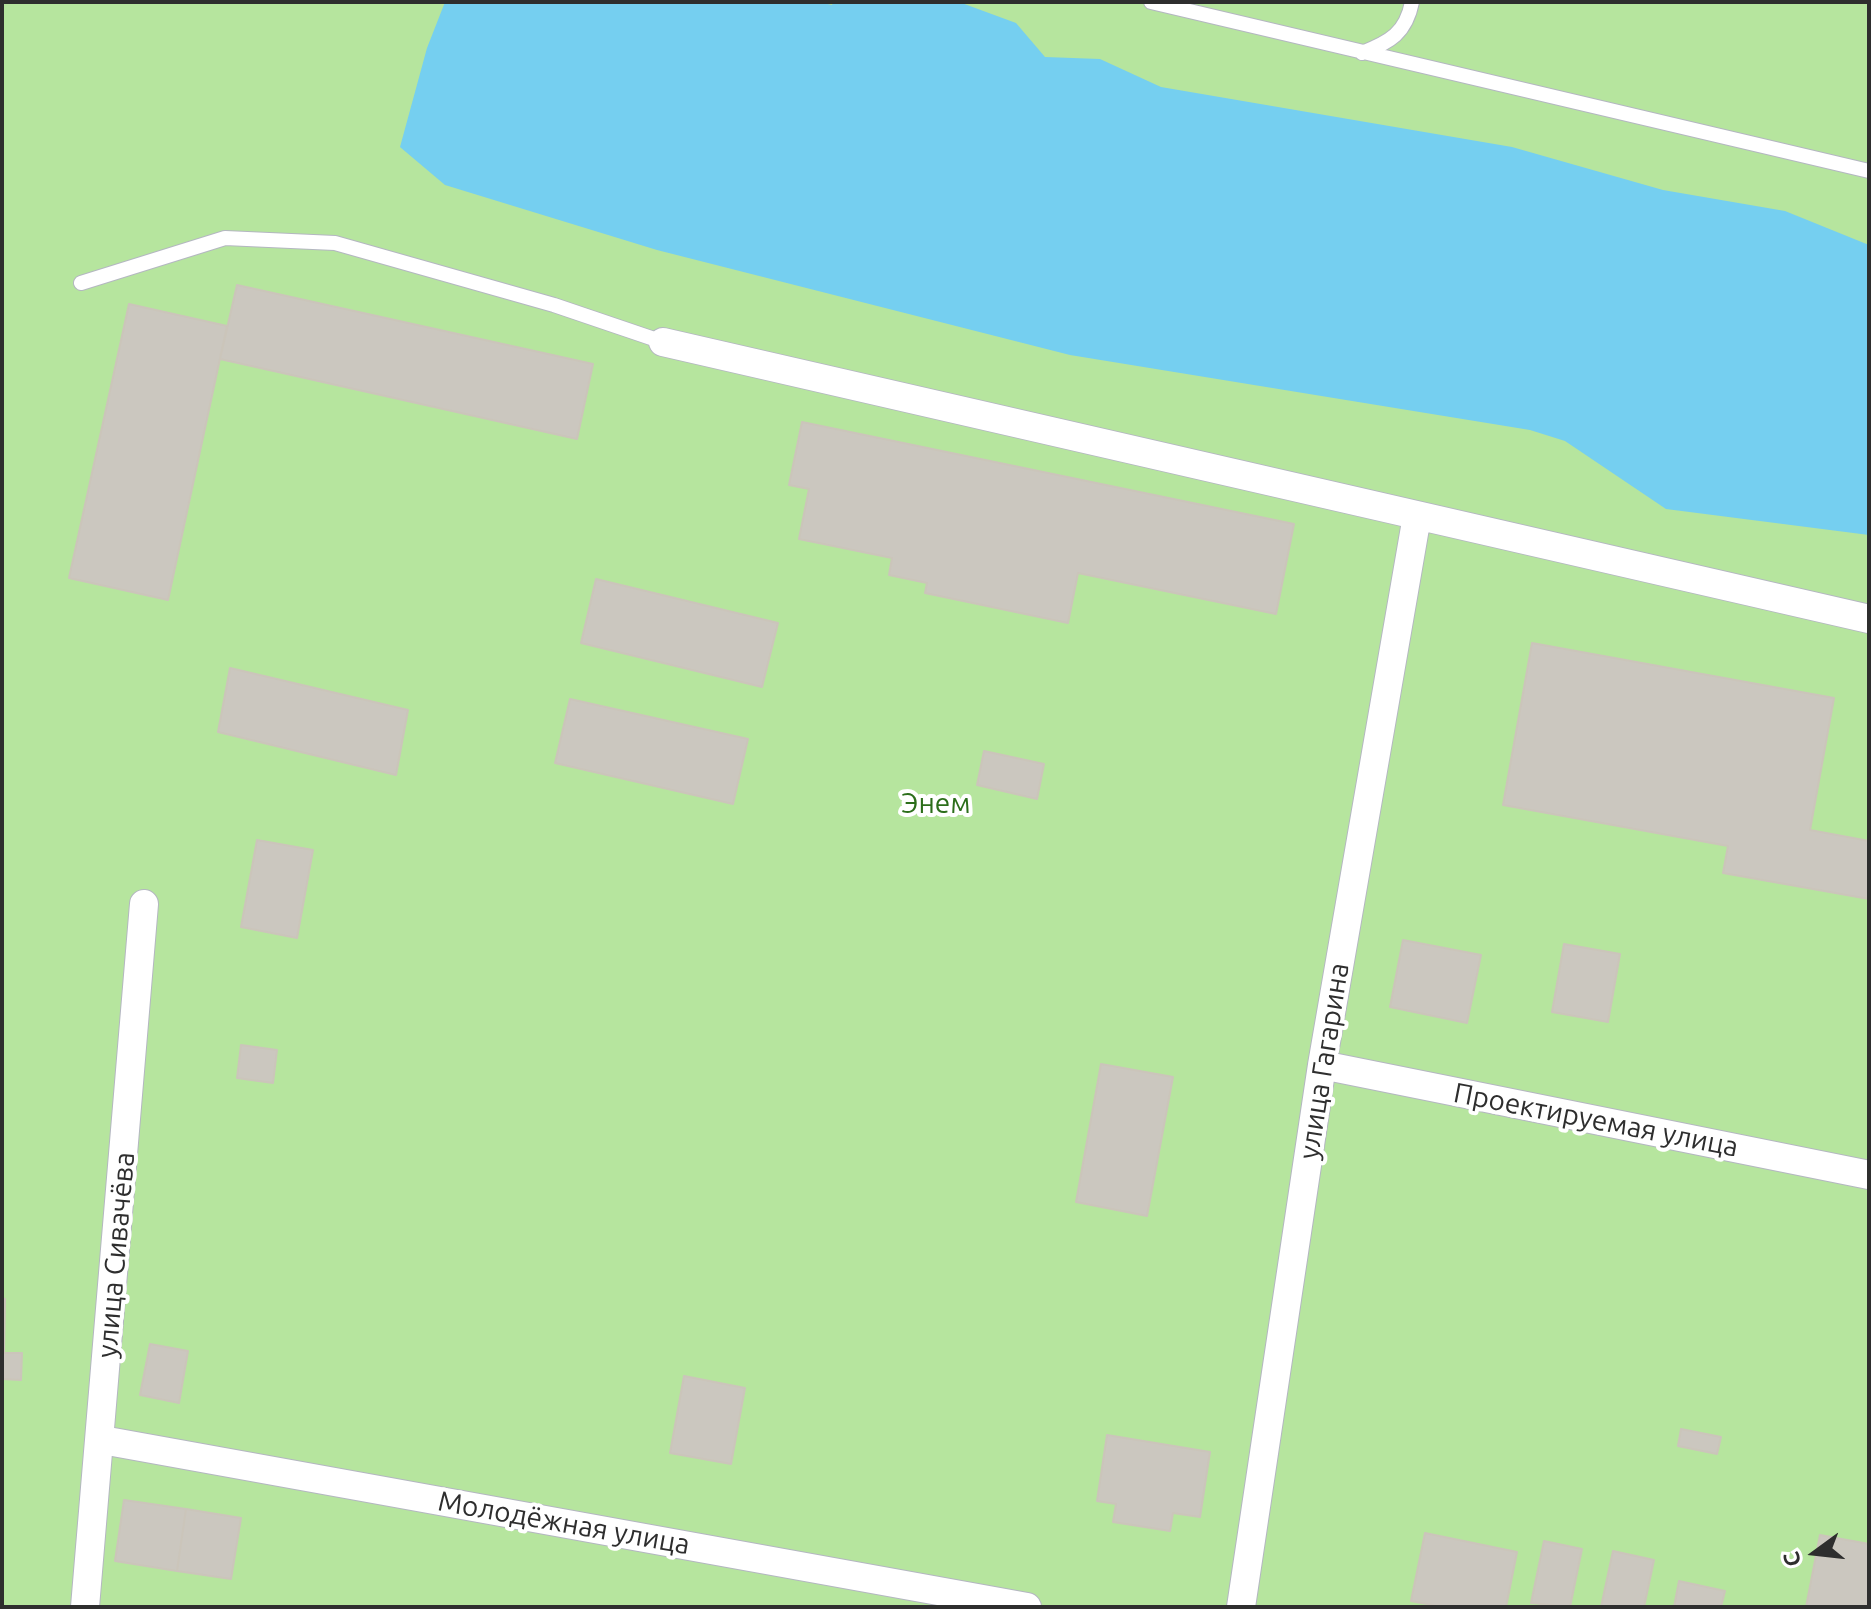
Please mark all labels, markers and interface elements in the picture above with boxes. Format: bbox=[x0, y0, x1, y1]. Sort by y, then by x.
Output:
park label: Энем bbox=[901, 787, 971, 821]
street label: улица Гагарина bbox=[1292, 960, 1356, 1162]
street label: Проектируемая улица bbox=[1451, 1076, 1741, 1164]
street label: улица Сивачёва bbox=[90, 1151, 142, 1359]
street label: Молодёжная улица bbox=[436, 1484, 692, 1562]
north arrow bbox=[1775, 1513, 1855, 1593]
text: С bbox=[1777, 1549, 1805, 1569]

